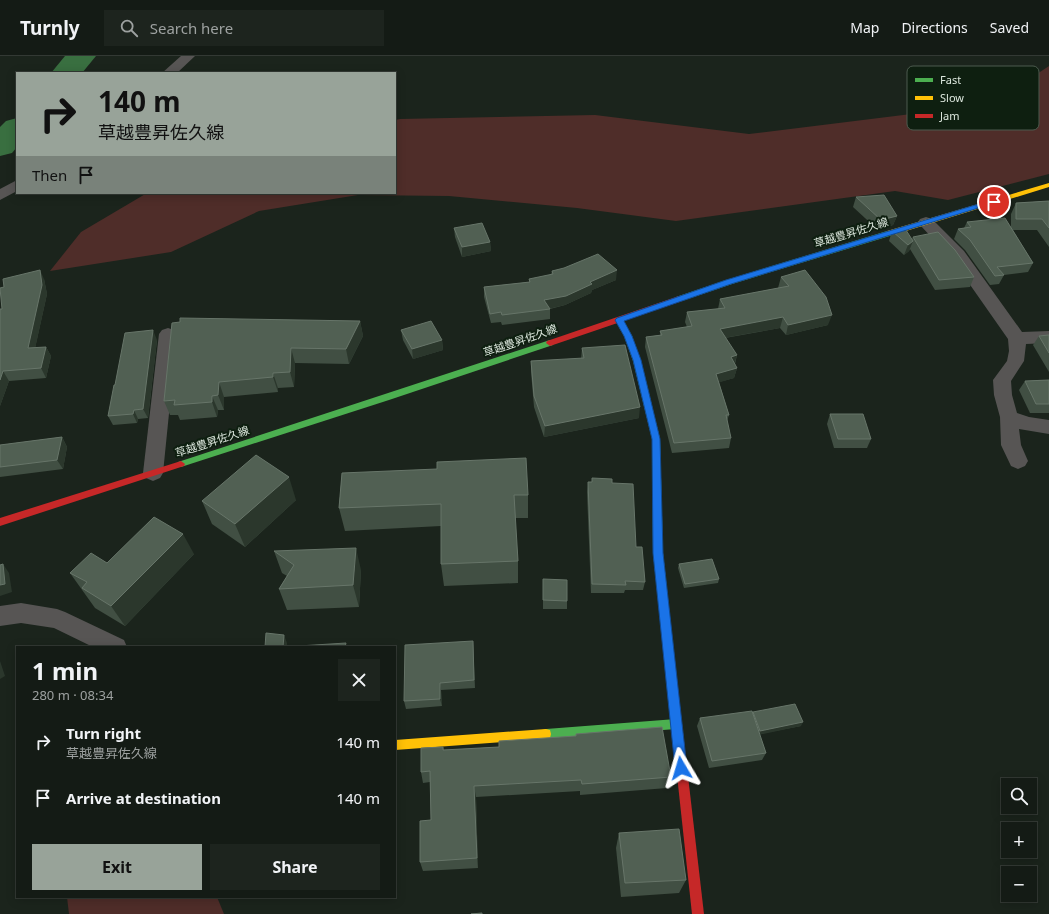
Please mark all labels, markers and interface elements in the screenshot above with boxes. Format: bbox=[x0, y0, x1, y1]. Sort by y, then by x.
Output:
search box bbox=[104, 10, 384, 46]
text: Turnly bbox=[20, 15, 80, 41]
icon: search bbox=[118, 17, 140, 39]
text: Search here bbox=[150, 18, 233, 38]
text: Map bbox=[850, 18, 879, 37]
text: Directions bbox=[901, 18, 968, 37]
text: Saved bbox=[990, 18, 1029, 37]
legend bbox=[907, 66, 1039, 130]
text: Fast bbox=[940, 72, 961, 87]
text: 140 m bbox=[98, 82, 181, 120]
icon: right bbox=[32, 88, 84, 140]
text: Slow bbox=[940, 90, 964, 105]
text: Jam bbox=[939, 108, 959, 123]
text: 草越豊昇佐久線 bbox=[98, 120, 224, 144]
icon: arrive bbox=[75, 164, 97, 186]
text: Then bbox=[32, 165, 67, 185]
pin bbox=[977, 185, 1011, 219]
icon: arrive bbox=[983, 191, 1005, 213]
street label: 草越豊昇佐久線 bbox=[812, 214, 890, 250]
street label: 草越豊昇佐久線 bbox=[481, 320, 559, 360]
street label: 草越豊昇佐久線 bbox=[173, 422, 251, 460]
text: 1 min bbox=[32, 654, 98, 687]
button: close bbox=[338, 659, 380, 701]
text: 280 m · 08:34 bbox=[32, 686, 113, 704]
text: Turn right bbox=[66, 723, 141, 743]
icon: right bbox=[32, 731, 54, 753]
text: 140 m bbox=[336, 732, 380, 752]
text: 草越豊昇佐久線 bbox=[66, 744, 157, 762]
position arrow bbox=[660, 747, 702, 789]
map controls bbox=[1001, 778, 1037, 902]
button: search bbox=[1001, 778, 1037, 814]
icon: arrive bbox=[32, 787, 54, 809]
text: Arrive at destination bbox=[66, 788, 221, 808]
text: 140 m bbox=[336, 788, 380, 808]
button: + bbox=[1001, 822, 1037, 858]
button: Exit bbox=[32, 844, 202, 890]
button: Share bbox=[210, 844, 380, 890]
button: − bbox=[1001, 866, 1037, 902]

